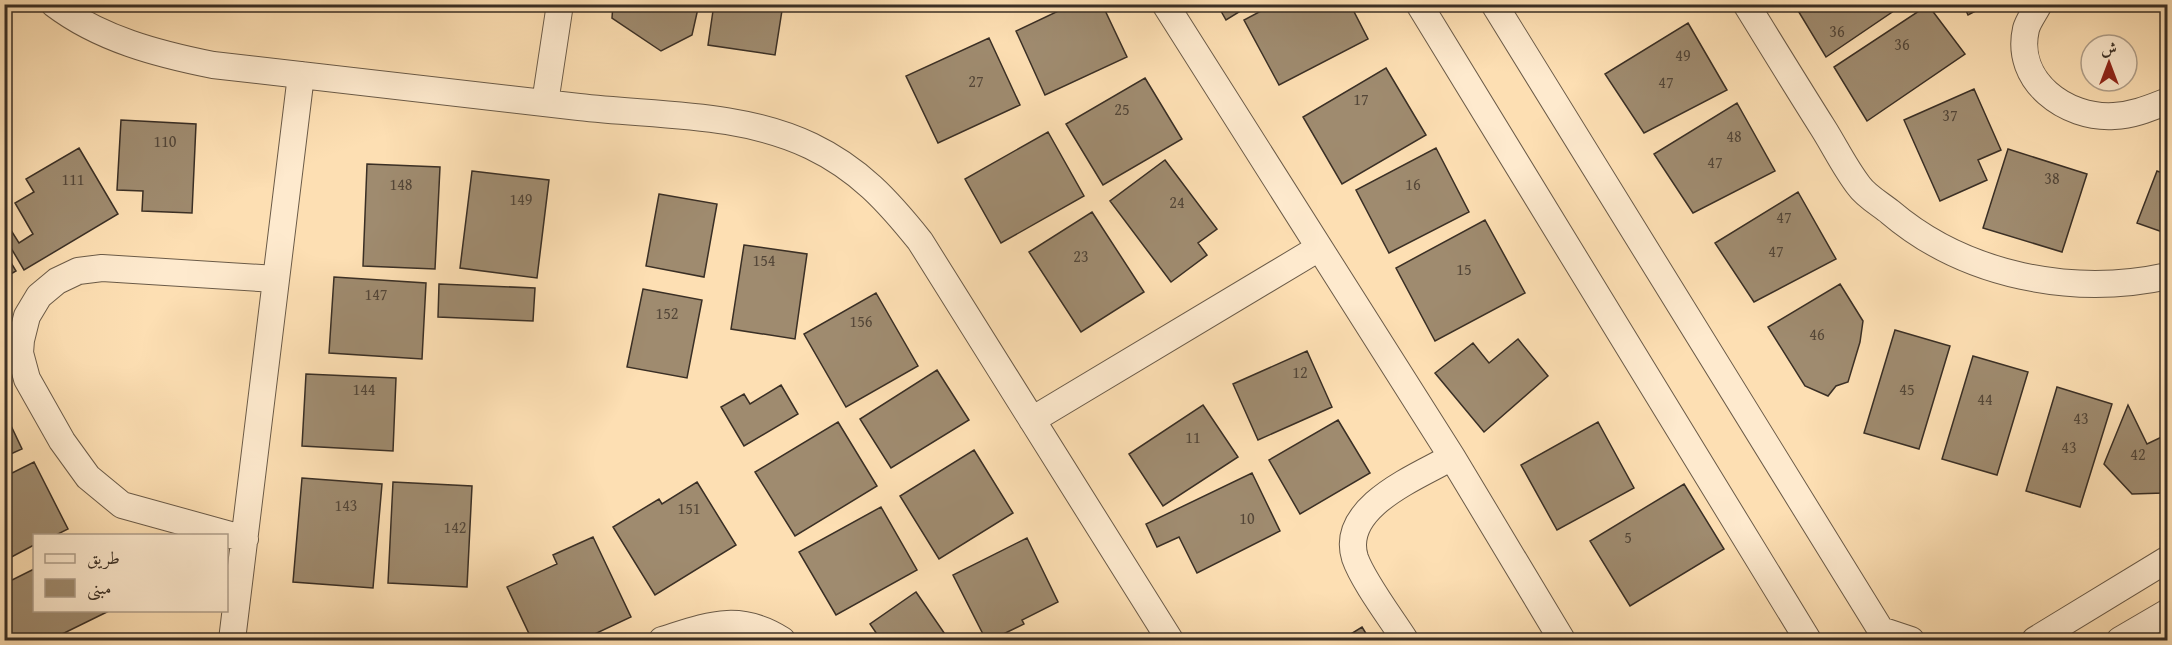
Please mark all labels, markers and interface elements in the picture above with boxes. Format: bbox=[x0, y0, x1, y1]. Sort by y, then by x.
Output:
house number: 36 bbox=[1829, 19, 1845, 43]
house number: 36 bbox=[1894, 32, 1910, 56]
north arrow bbox=[2079, 33, 2139, 93]
text: ش bbox=[2101, 36, 2117, 60]
house number: 49 bbox=[1675, 43, 1691, 67]
house number: 27 bbox=[968, 69, 984, 93]
house number: 47 bbox=[1658, 70, 1674, 94]
house number: 17 bbox=[1353, 87, 1369, 111]
house number: 25 bbox=[1114, 97, 1130, 121]
house number: 37 bbox=[1942, 103, 1958, 127]
house number: 48 bbox=[1726, 124, 1742, 148]
house number: 110 bbox=[153, 129, 177, 153]
house number: 47 bbox=[1707, 150, 1723, 174]
house number: 38 bbox=[2044, 166, 2060, 190]
house number: 111 bbox=[61, 167, 85, 191]
house number: 148 bbox=[389, 172, 413, 196]
house number: 16 bbox=[1405, 172, 1421, 196]
house number: 149 bbox=[509, 187, 533, 211]
house number: 24 bbox=[1169, 190, 1185, 214]
house number: 47 bbox=[1776, 205, 1792, 229]
house number: 47 bbox=[1768, 239, 1784, 263]
house number: 23 bbox=[1073, 244, 1089, 268]
house number: 154 bbox=[752, 248, 776, 272]
house number: 15 bbox=[1456, 257, 1472, 281]
house number: 147 bbox=[364, 282, 388, 306]
house number: 152 bbox=[655, 301, 679, 325]
house number: 156 bbox=[849, 309, 873, 333]
house number: 46 bbox=[1809, 322, 1825, 346]
house number: 12 bbox=[1292, 360, 1308, 384]
house number: 144 bbox=[352, 377, 376, 401]
house number: 45 bbox=[1899, 377, 1915, 401]
house number: 44 bbox=[1977, 387, 1993, 411]
house number: 43 bbox=[2073, 406, 2089, 430]
house number: 11 bbox=[1185, 425, 1201, 449]
house number: 43 bbox=[2061, 435, 2077, 459]
house number: 42 bbox=[2130, 442, 2146, 466]
house number: 143 bbox=[334, 493, 358, 517]
house number: 151 bbox=[677, 496, 701, 520]
house number: 10 bbox=[1239, 506, 1255, 530]
house number: 142 bbox=[443, 515, 467, 539]
house number: 5 bbox=[1624, 525, 1632, 549]
legend bbox=[33, 534, 228, 612]
text: طريق bbox=[87, 544, 120, 571]
text: مبنى bbox=[87, 574, 112, 601]

